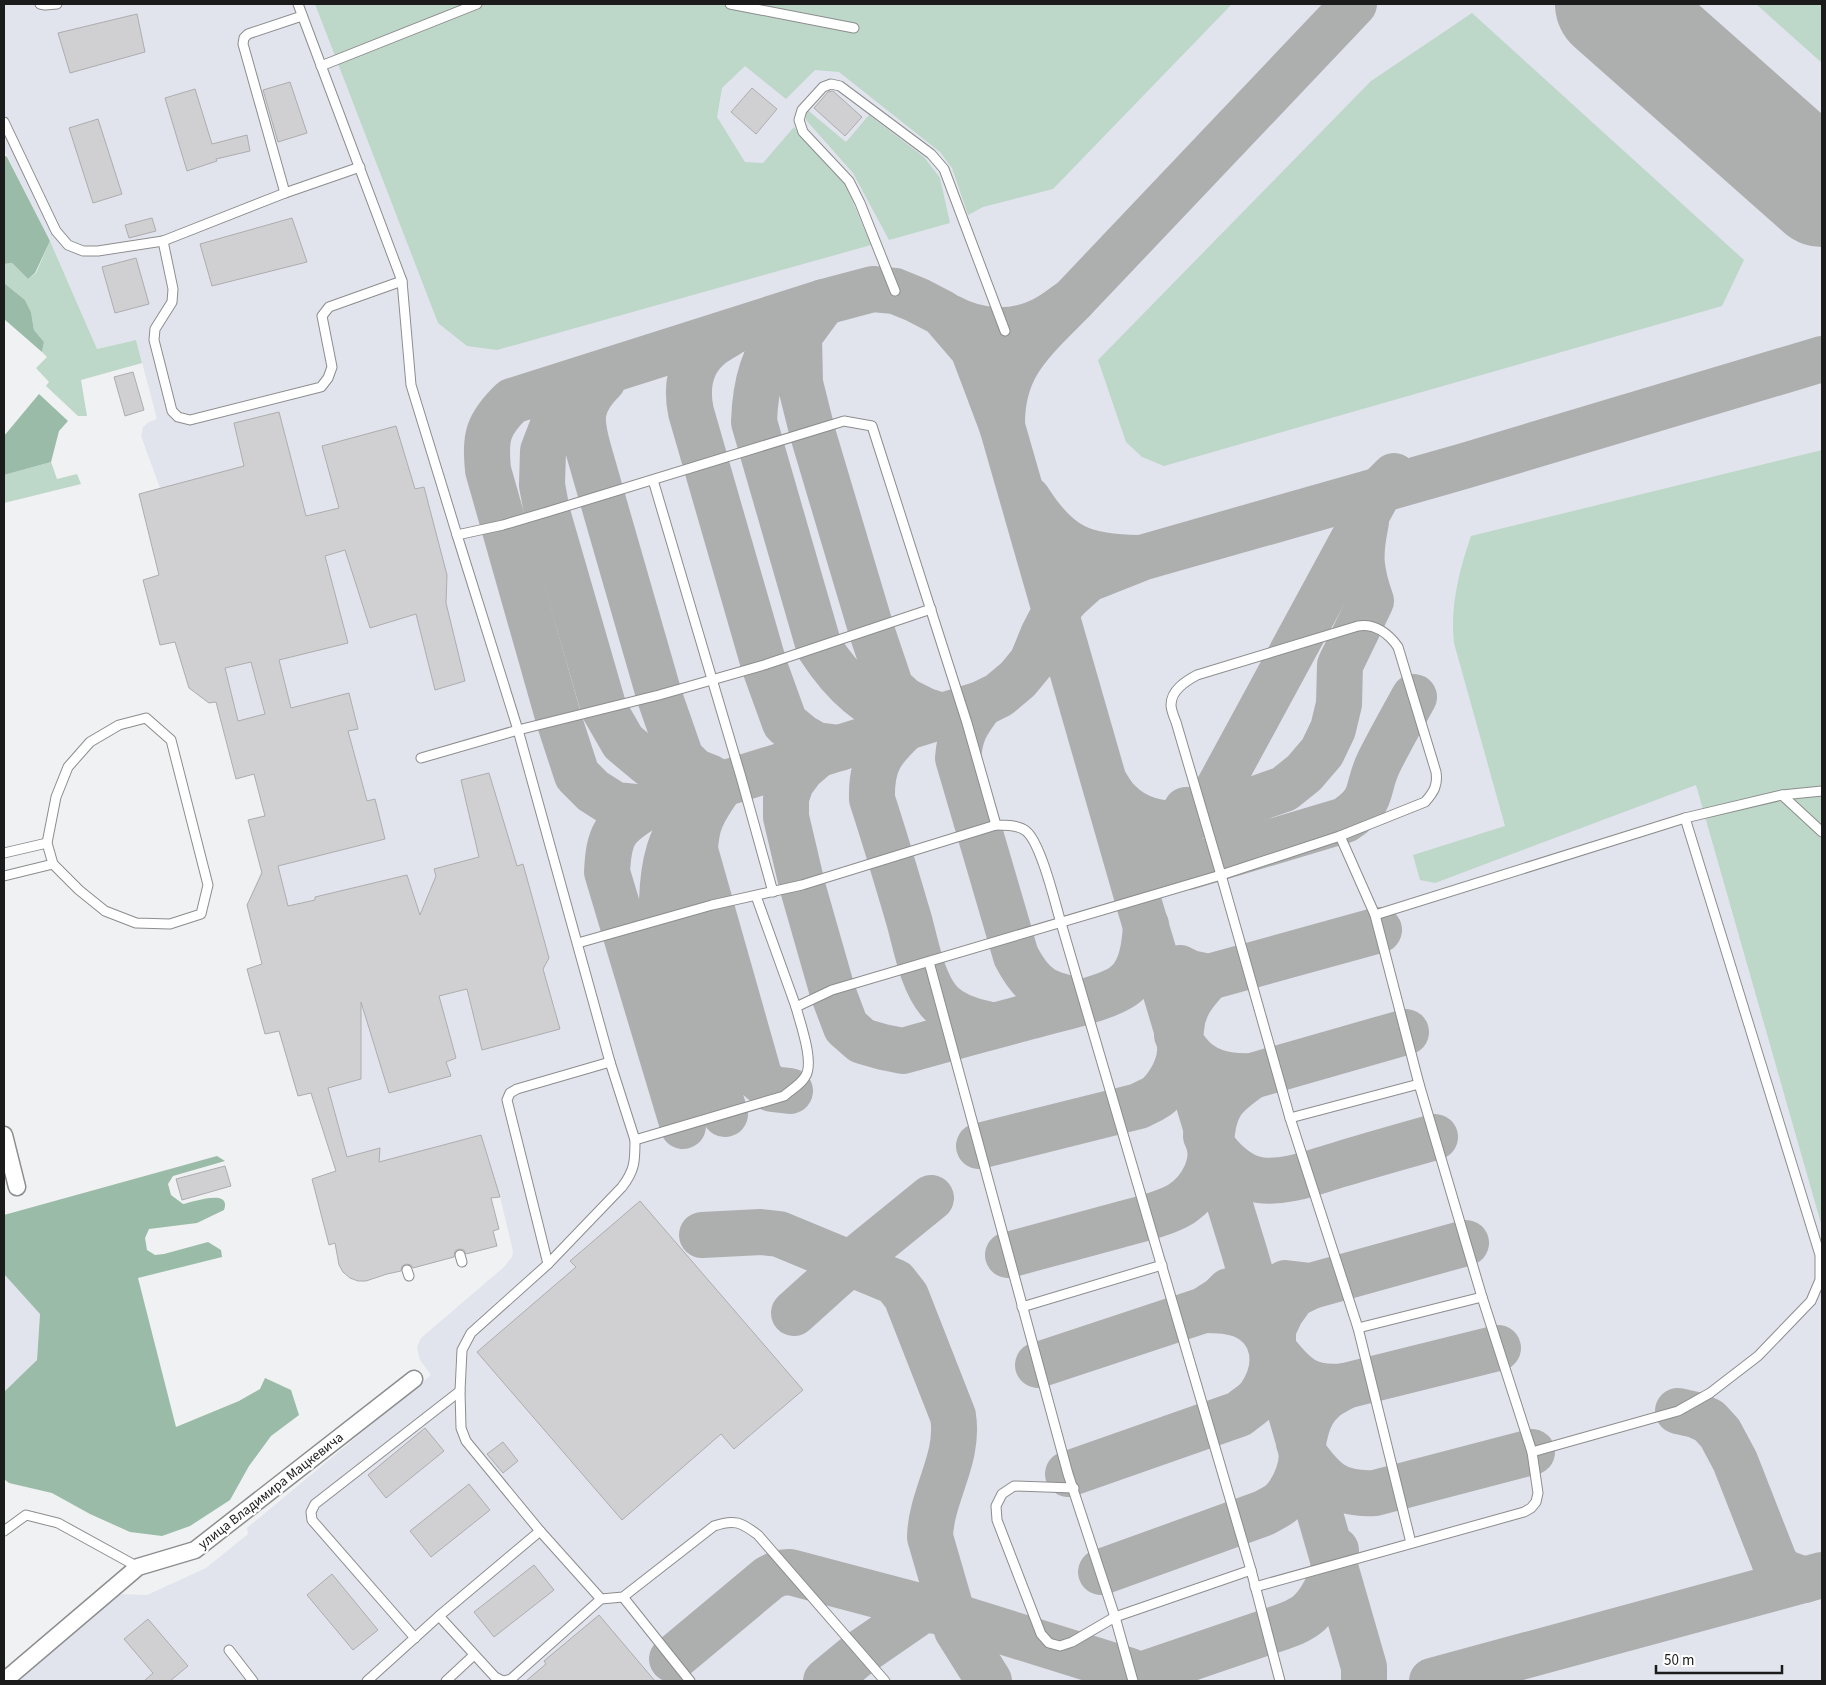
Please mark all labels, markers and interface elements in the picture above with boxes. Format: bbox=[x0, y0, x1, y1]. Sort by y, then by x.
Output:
street label: улица Владимира Мацкевича bbox=[194, 1428, 348, 1554]
scale bar bbox=[1656, 1642, 1782, 1674]
text: 50 m bbox=[1664, 1650, 1694, 1671]

